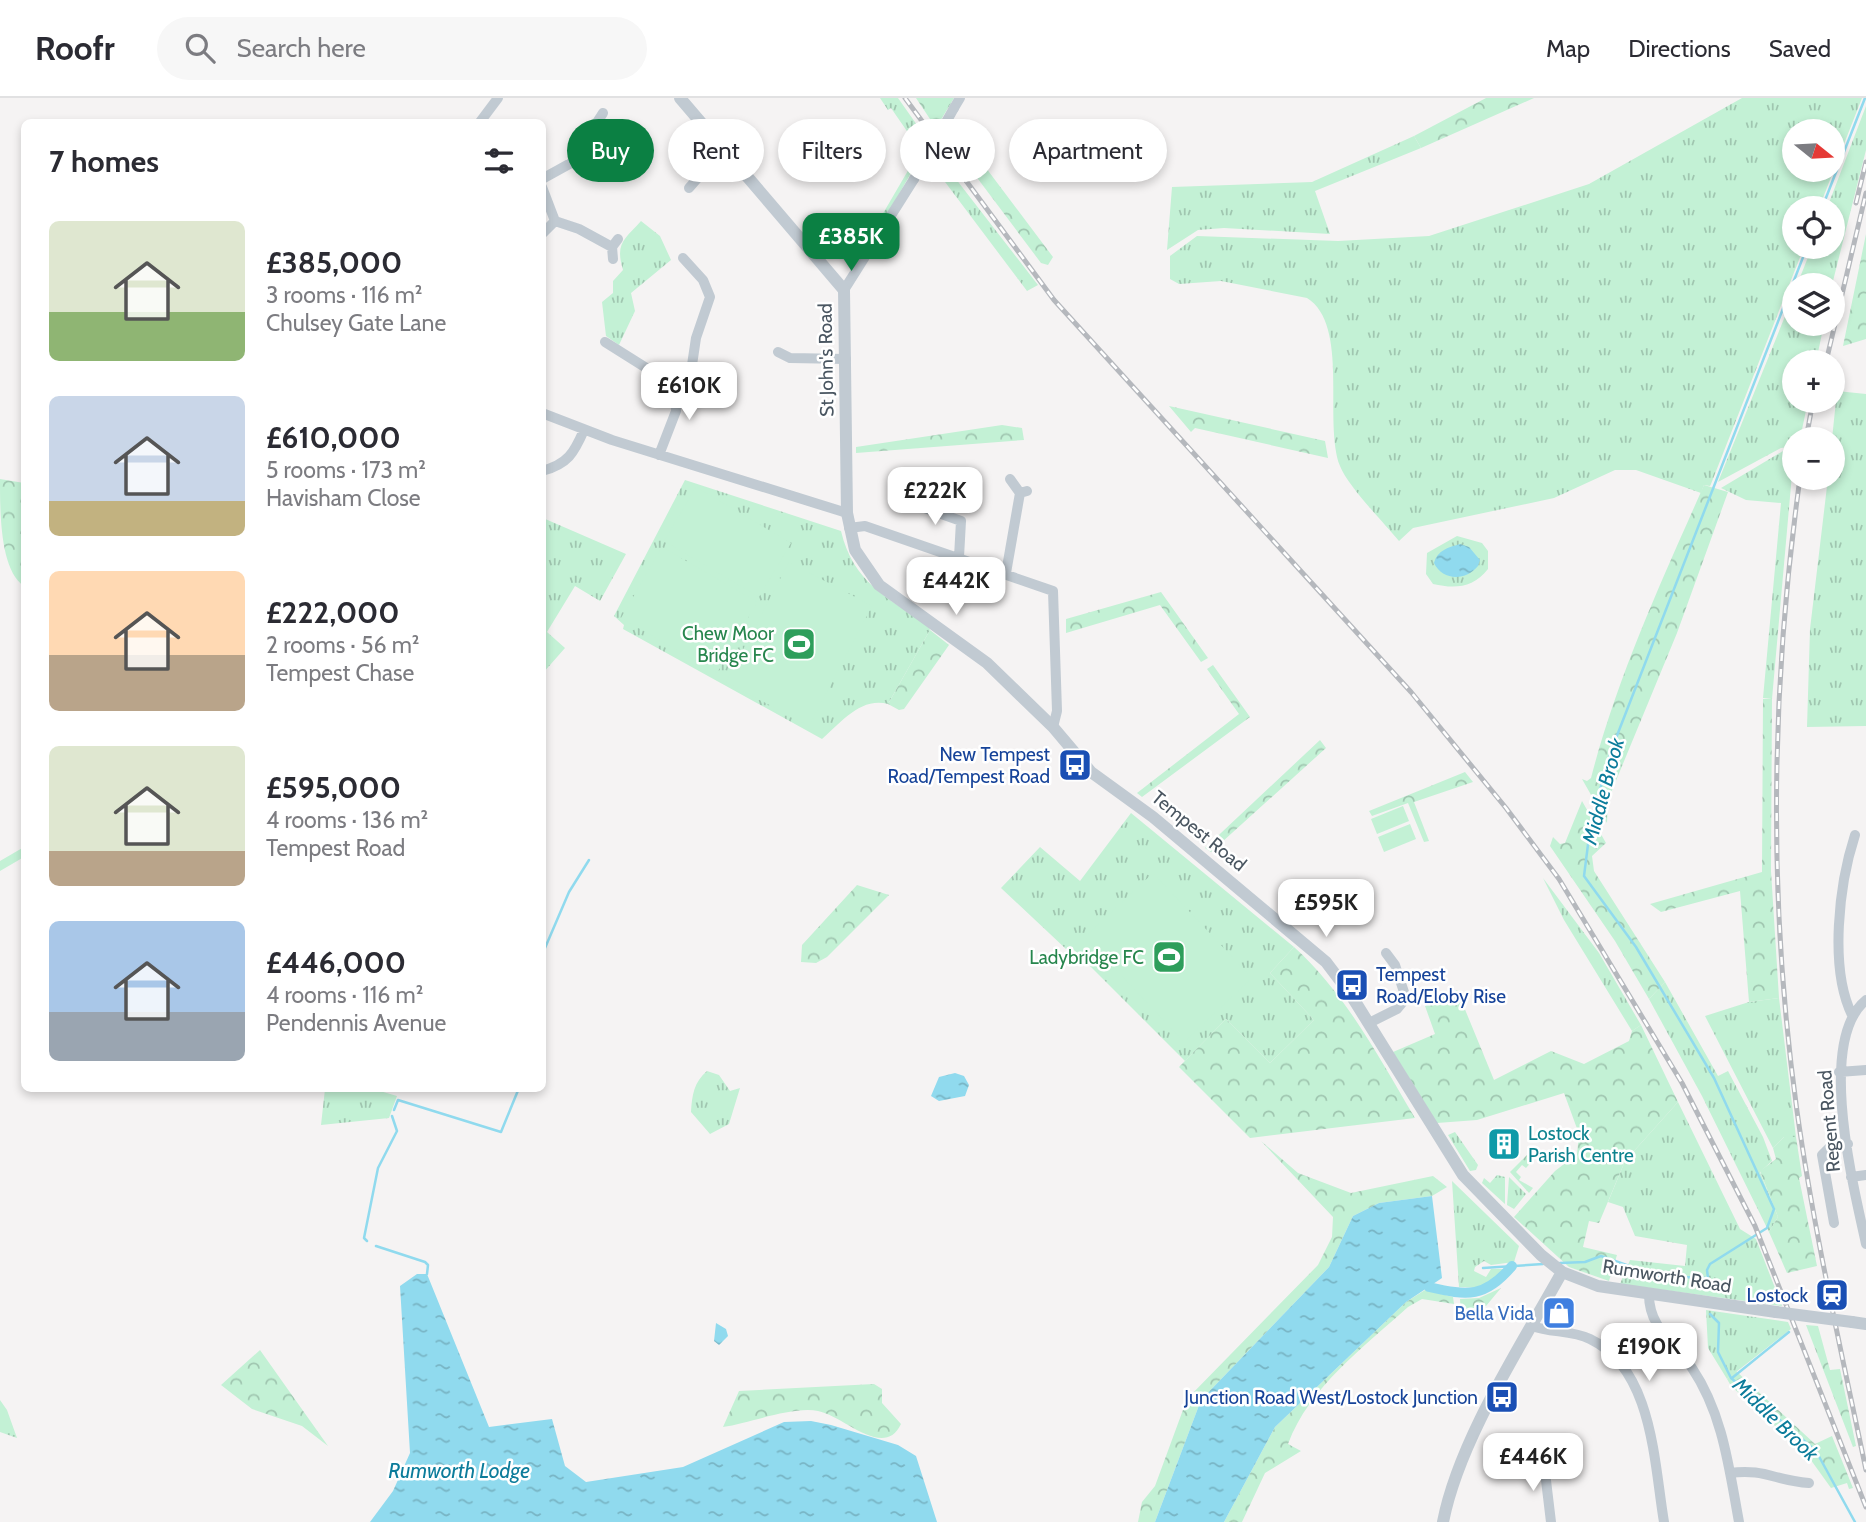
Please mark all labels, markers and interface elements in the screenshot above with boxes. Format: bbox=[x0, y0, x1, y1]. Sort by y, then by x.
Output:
search box bbox=[157, 17, 647, 80]
text: Roofr bbox=[35, 28, 115, 68]
icon: search bbox=[181, 29, 219, 67]
text: Search here bbox=[237, 32, 366, 64]
text: Map bbox=[1546, 34, 1590, 63]
text: Directions bbox=[1628, 34, 1731, 63]
text: Saved bbox=[1769, 34, 1831, 63]
chip: Buy bbox=[567, 119, 654, 182]
chip: Rent bbox=[668, 119, 764, 182]
chip: Filters bbox=[778, 119, 886, 182]
chip: New bbox=[900, 119, 995, 182]
chip: Apartment bbox=[1009, 119, 1167, 182]
north arrow bbox=[1782, 119, 1844, 182]
map controls bbox=[1782, 119, 1845, 490]
icon: filters bbox=[480, 142, 518, 180]
text: 7 homes bbox=[49, 143, 159, 180]
button: locate bbox=[1782, 196, 1845, 259]
pin: £385K bbox=[802, 214, 900, 273]
text: £385K bbox=[818, 222, 884, 250]
text: £385,000 bbox=[266, 244, 402, 281]
icon: home bbox=[105, 249, 189, 333]
button: layers bbox=[1782, 273, 1845, 336]
text: 3 rooms · 116 m² bbox=[266, 281, 422, 309]
street label: St John's Road bbox=[814, 303, 838, 417]
text: Chulsey Gate Lane bbox=[266, 309, 446, 337]
button: + bbox=[1782, 350, 1845, 413]
pin: £610K bbox=[640, 362, 738, 422]
text: £610K bbox=[657, 371, 721, 399]
text: £610,000 bbox=[266, 419, 401, 456]
icon: home bbox=[105, 424, 189, 508]
button: − bbox=[1782, 427, 1845, 490]
text: 5 rooms · 173 m² bbox=[266, 456, 426, 484]
pin: £222K bbox=[886, 468, 984, 527]
text: £222K bbox=[904, 476, 966, 504]
text: Havisham Close bbox=[266, 484, 421, 512]
pin: £442K bbox=[907, 558, 1005, 617]
text: £442K bbox=[922, 566, 990, 594]
text: £222,000 bbox=[266, 594, 399, 631]
icon: home bbox=[105, 599, 189, 683]
place label: Chew Moor Bridge FC bbox=[682, 622, 774, 667]
sports icon: Chew Moor Bridge FC bbox=[780, 625, 818, 663]
text: 2 rooms · 56 m² bbox=[266, 631, 420, 659]
text: Tempest Chase bbox=[266, 659, 414, 687]
water label: Middle Brook bbox=[1577, 734, 1629, 848]
place label: New Tempest Road/Tempest Road bbox=[888, 743, 1051, 788]
bus stop icon: New Tempest Road/Tempest Road bbox=[1056, 746, 1094, 784]
text: £595,000 bbox=[266, 769, 401, 806]
icon: home bbox=[105, 774, 189, 858]
street label: Tempest Road bbox=[1147, 786, 1251, 876]
text: 4 rooms · 136 m² bbox=[266, 806, 428, 834]
text: Tempest Road bbox=[266, 834, 405, 862]
pin: £595K bbox=[1277, 880, 1375, 939]
text: £595K bbox=[1294, 888, 1358, 916]
sports icon: Ladybridge FC bbox=[1150, 938, 1188, 976]
text: £446,000 bbox=[266, 944, 406, 981]
place label: Ladybridge FC bbox=[1029, 946, 1144, 969]
icon: home bbox=[105, 949, 189, 1033]
place label: Tempest Road/Eloby Rise bbox=[1376, 963, 1506, 1008]
bus stop icon: Tempest Road/Eloby Rise bbox=[1333, 966, 1371, 1004]
text: 4 rooms · 116 m² bbox=[266, 981, 423, 1009]
text: Pendennis Avenue bbox=[266, 1009, 446, 1037]
street label: Regent Road bbox=[1813, 1069, 1845, 1173]
place label: Lostock Parish Centre bbox=[1528, 1122, 1634, 1167]
building icon: Lostock Parish Centre bbox=[1485, 1125, 1523, 1163]
street label: Rumworth Road bbox=[1601, 1254, 1733, 1298]
station icon: Lostock bbox=[1813, 1276, 1851, 1314]
place label: Lostock bbox=[1746, 1284, 1808, 1307]
shop icon: Bella Vida bbox=[1540, 1294, 1578, 1332]
place label: Bella Vida bbox=[1454, 1302, 1534, 1325]
pin: £190K bbox=[1600, 1324, 1698, 1383]
text: £190K bbox=[1617, 1332, 1681, 1360]
water label: Middle Brook bbox=[1727, 1371, 1825, 1467]
bus stop icon: Junction Road West/Lostock Junction bbox=[1483, 1378, 1521, 1416]
place label: Junction Road West/Lostock Junction bbox=[1183, 1386, 1478, 1409]
pin: £446K bbox=[1484, 1434, 1582, 1493]
text: £446K bbox=[1499, 1442, 1567, 1470]
water label: Rumworth Lodge bbox=[388, 1458, 530, 1483]

